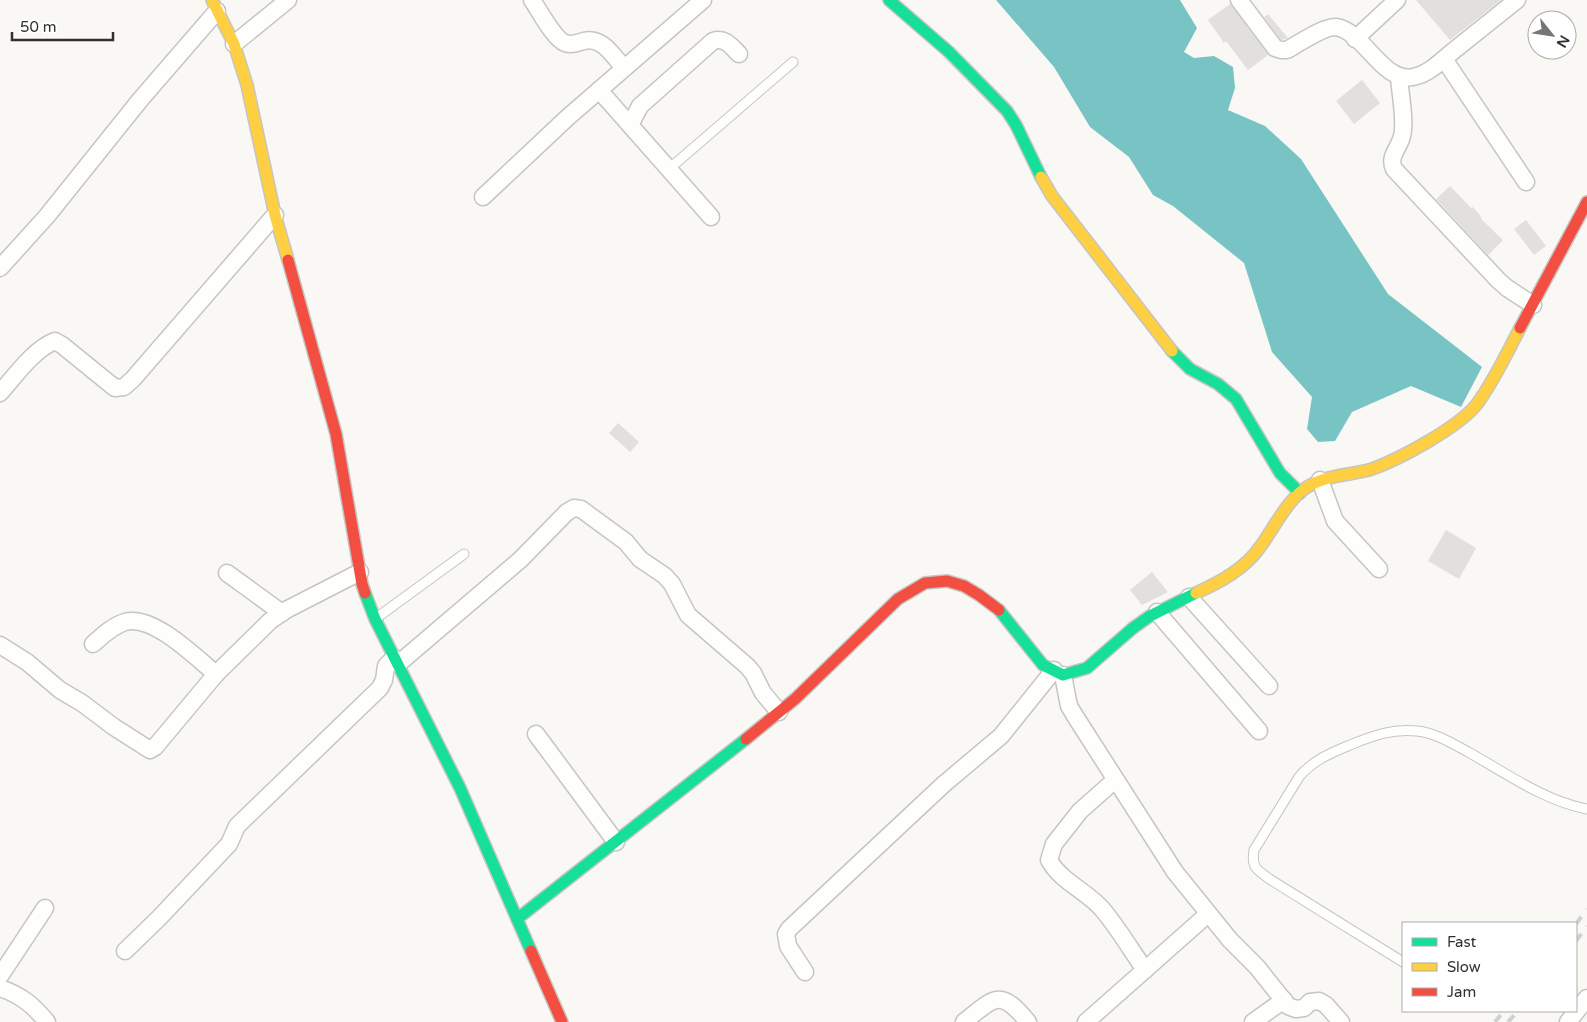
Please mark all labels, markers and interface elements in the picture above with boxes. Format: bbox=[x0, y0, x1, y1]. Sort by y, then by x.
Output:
scale bar bbox=[12, 10, 114, 42]
north arrow bbox=[1527, 10, 1577, 60]
text: 50 m bbox=[20, 18, 57, 36]
text: N bbox=[1553, 32, 1573, 50]
legend bbox=[1402, 922, 1577, 1012]
text: Fast bbox=[1447, 933, 1477, 951]
text: Slow bbox=[1447, 958, 1481, 976]
text: Jam bbox=[1447, 983, 1476, 1001]

